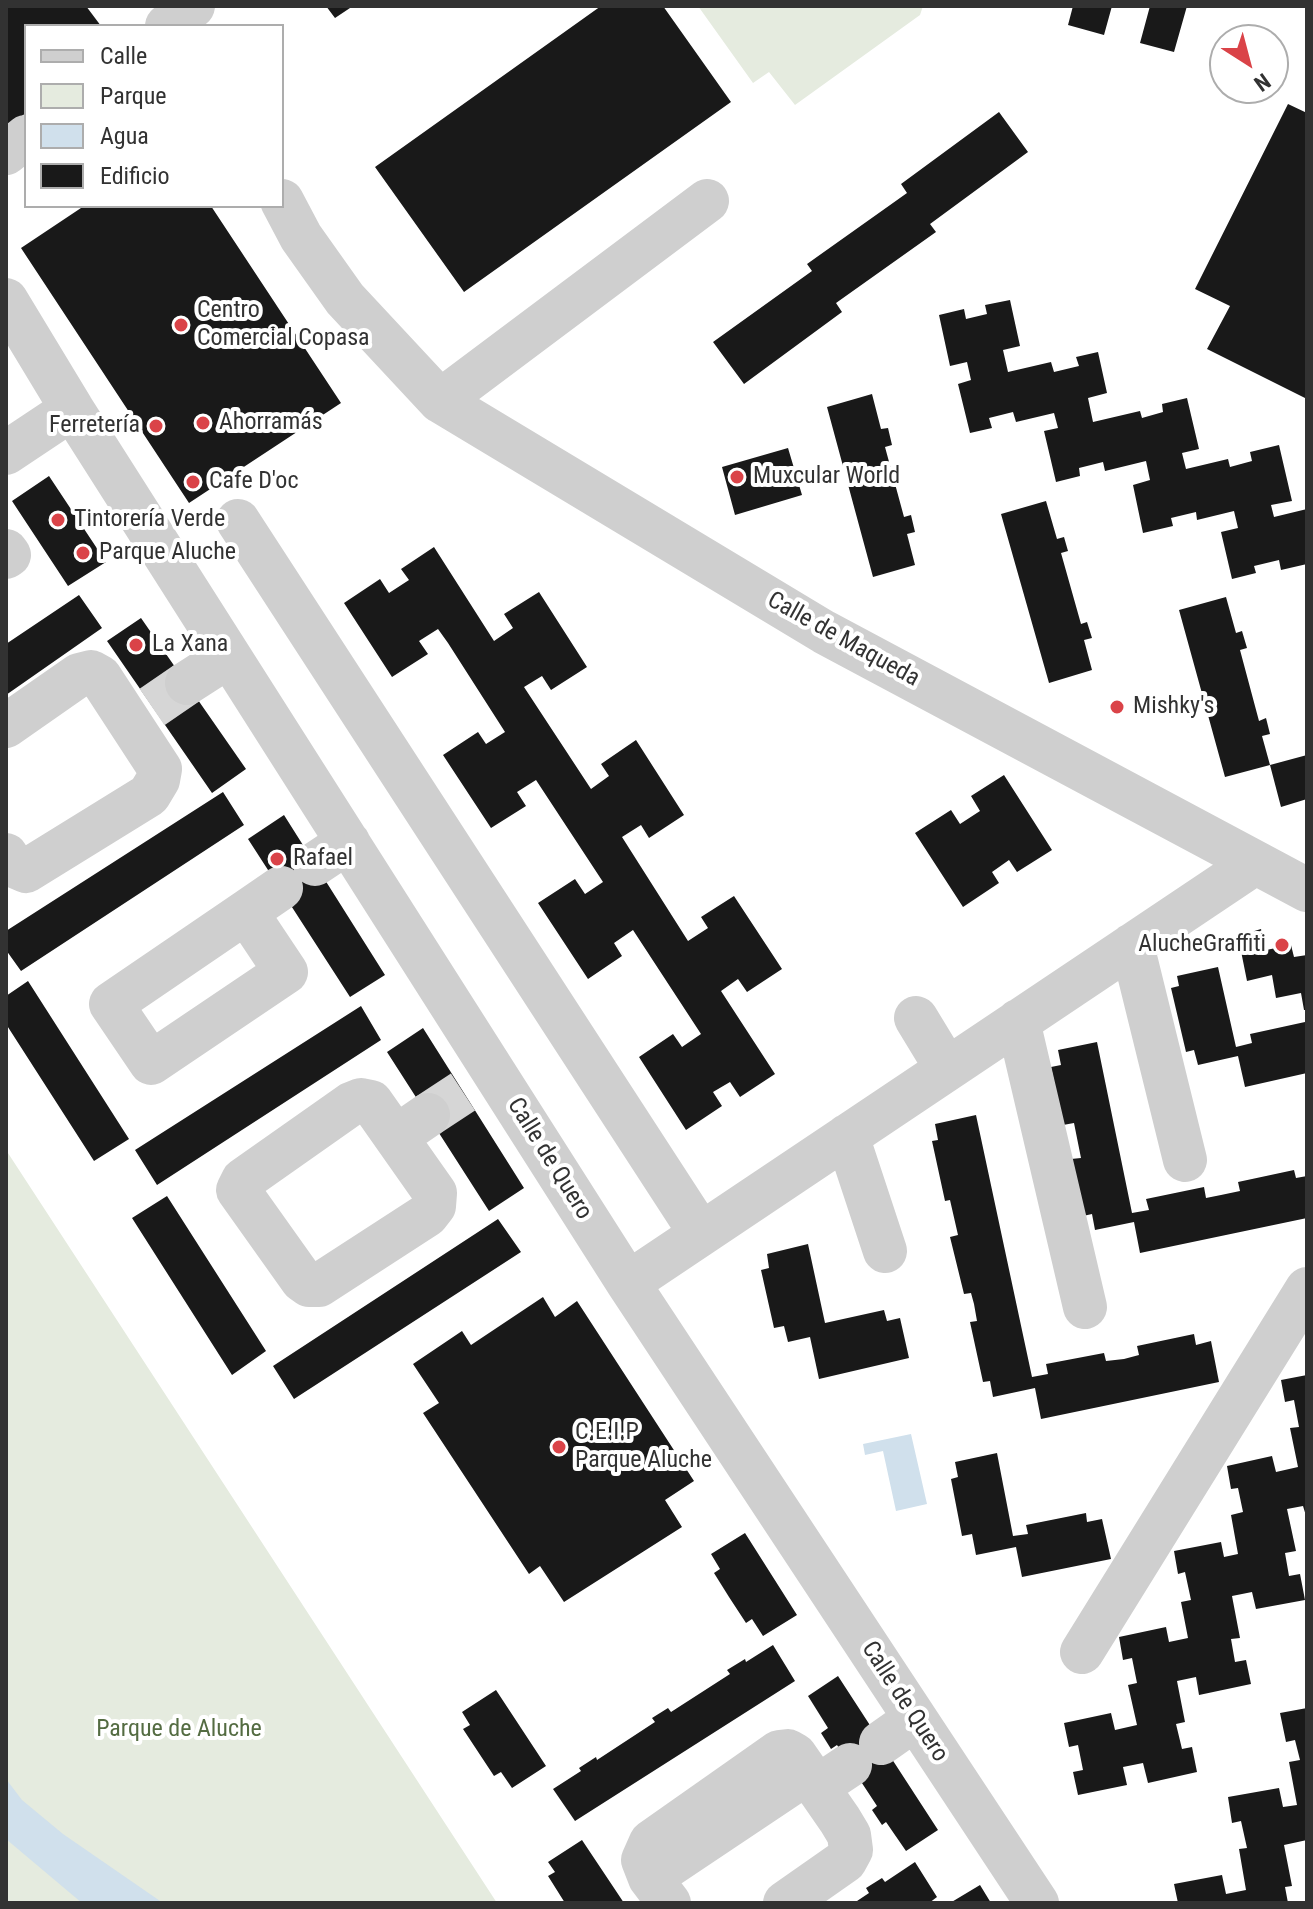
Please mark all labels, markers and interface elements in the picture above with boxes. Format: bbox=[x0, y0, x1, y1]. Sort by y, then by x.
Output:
legend bbox=[24, 24, 284, 208]
north arrow bbox=[1209, 24, 1289, 104]
text: Calle bbox=[100, 42, 147, 70]
text: N bbox=[1249, 68, 1275, 96]
text: Parque bbox=[100, 82, 167, 110]
text: Agua bbox=[100, 122, 149, 150]
text: Edificio bbox=[100, 162, 170, 190]
place label: Centro Comercial Copasa bbox=[197, 297, 370, 353]
marker: Centro Comercial Copasa bbox=[172, 316, 190, 334]
place label: Ahorramás bbox=[219, 409, 323, 437]
place label: Ferretería bbox=[49, 412, 140, 440]
marker: Ahorramás bbox=[194, 414, 212, 432]
marker: Ferretería bbox=[147, 417, 165, 435]
place label: Muxcular World bbox=[753, 463, 900, 491]
place label: Cafe D'oc bbox=[209, 468, 298, 496]
marker: Muxcular World bbox=[728, 468, 746, 486]
marker: Cafe D'oc bbox=[184, 473, 202, 491]
place label: Tintorería Verde bbox=[74, 506, 225, 534]
marker: Tintorería Verde bbox=[49, 511, 67, 529]
place label: Parque Aluche bbox=[99, 539, 236, 567]
marker: Parque Aluche bbox=[74, 544, 92, 562]
street label: Calle de Maqueda bbox=[762, 586, 924, 694]
place label: La Xana bbox=[152, 631, 228, 659]
marker: La Xana bbox=[127, 636, 145, 654]
place label: Mishky's bbox=[1133, 693, 1214, 721]
marker: Mishky's bbox=[1108, 698, 1126, 716]
place label: Rafael bbox=[293, 845, 353, 873]
marker: Rafael bbox=[268, 850, 286, 868]
place label: AlucheGraffiti bbox=[1138, 931, 1266, 959]
marker: AlucheGraffiti bbox=[1273, 936, 1291, 954]
street label: Calle de Quero bbox=[500, 1093, 598, 1225]
place label: C.E.I.P Parque Aluche bbox=[575, 1419, 712, 1475]
marker: C.E.I.P Parque Aluche bbox=[550, 1438, 568, 1456]
street label: Calle de Quero bbox=[854, 1636, 954, 1768]
park label: Parque de Aluche bbox=[96, 1716, 262, 1744]

